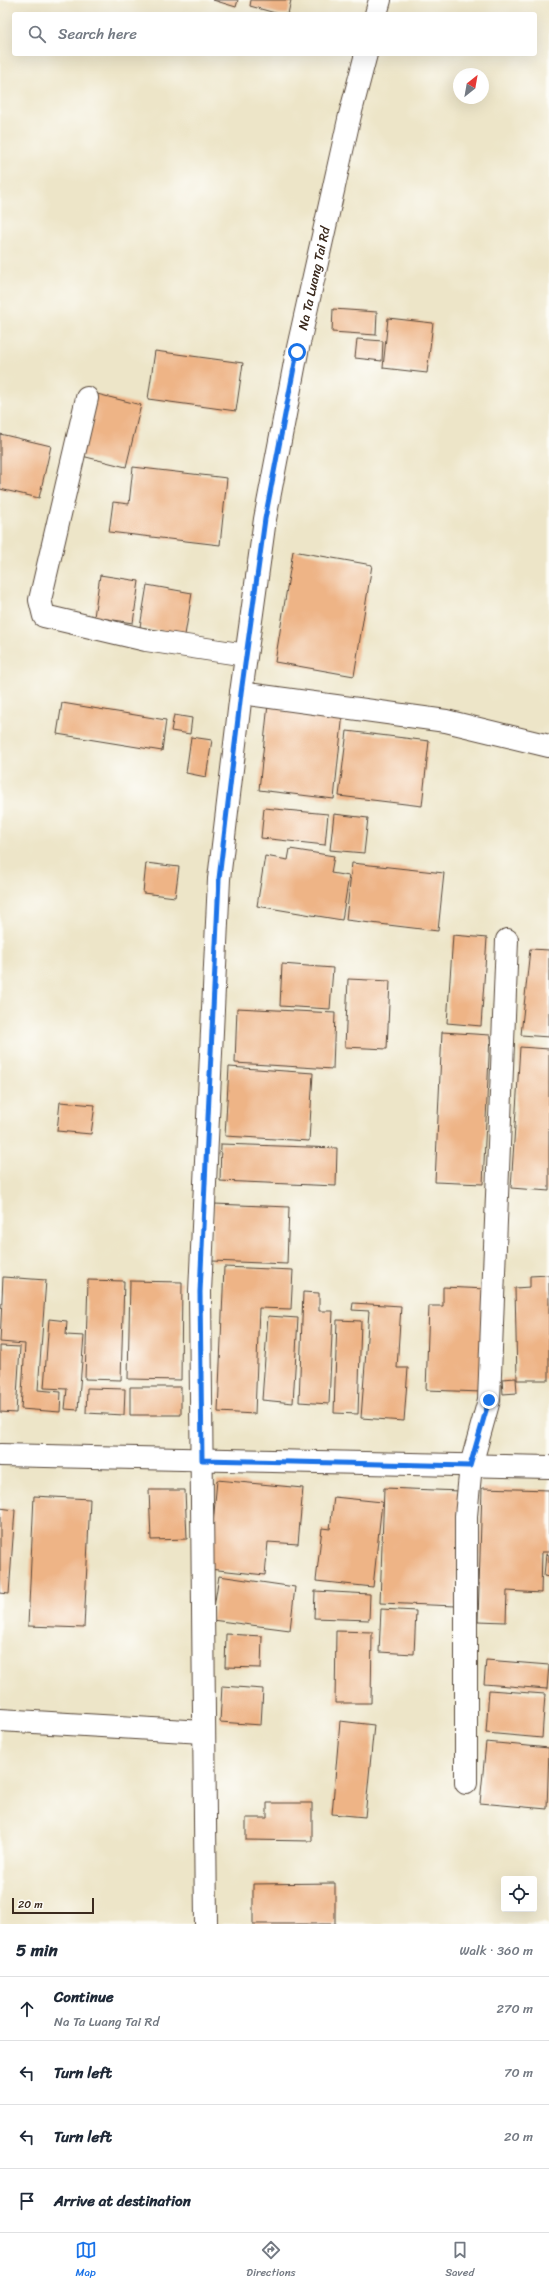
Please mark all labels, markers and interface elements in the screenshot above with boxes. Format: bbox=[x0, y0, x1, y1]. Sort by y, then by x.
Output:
search box bbox=[12, 12, 537, 56]
text: Search here bbox=[58, 21, 137, 47]
icon: search bbox=[26, 23, 48, 45]
north arrow bbox=[453, 68, 489, 104]
street label: Na Ta Luang Tai Rd bbox=[291, 223, 337, 332]
route start bbox=[288, 343, 306, 361]
route end bbox=[480, 1391, 498, 1409]
map controls bbox=[501, 1876, 537, 1912]
button: locate bbox=[501, 1876, 537, 1912]
text: 20 m bbox=[18, 1895, 43, 1914]
scale bar bbox=[12, 1896, 94, 1915]
text: 5 min bbox=[16, 1935, 58, 1965]
text: Walk · 360 m bbox=[459, 1939, 533, 1962]
text: Continue bbox=[54, 1984, 114, 2010]
text: 270 m bbox=[496, 1997, 533, 2020]
icon: ahead bbox=[16, 1998, 38, 2020]
text: Na Ta Luang Tai Rd bbox=[54, 2010, 159, 2033]
text: Turn left bbox=[54, 2060, 112, 2086]
text: 70 m bbox=[504, 2061, 533, 2084]
icon: left bbox=[16, 2062, 38, 2084]
text: Turn left bbox=[54, 2124, 112, 2150]
text: 20 m bbox=[504, 2125, 533, 2148]
icon: left bbox=[16, 2126, 38, 2148]
text: Arrive at destination bbox=[54, 2188, 191, 2214]
icon: arrive bbox=[16, 2190, 38, 2212]
tab: Map bbox=[75, 2239, 97, 2282]
tab: Directions bbox=[246, 2239, 296, 2282]
tab: Saved bbox=[445, 2239, 474, 2282]

